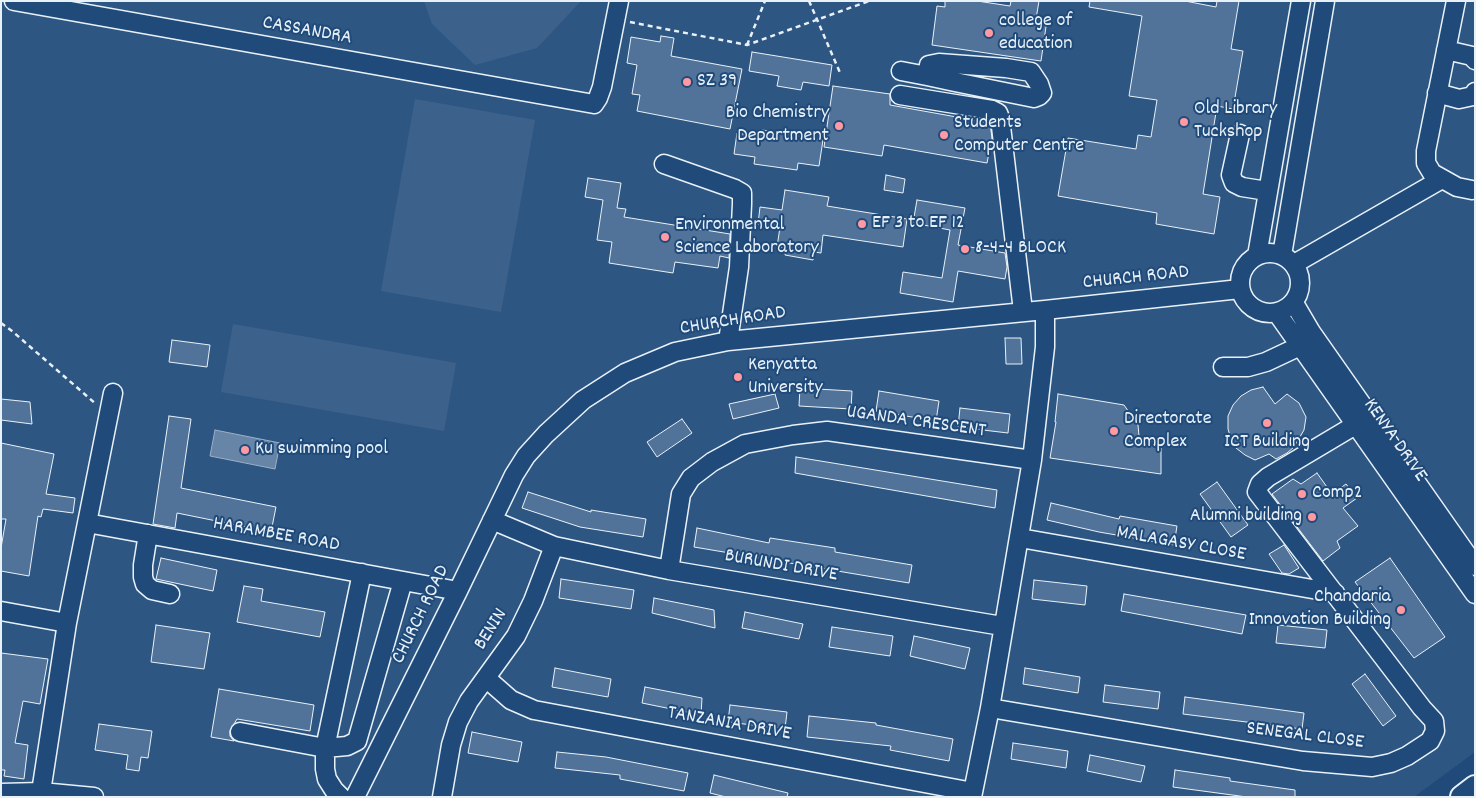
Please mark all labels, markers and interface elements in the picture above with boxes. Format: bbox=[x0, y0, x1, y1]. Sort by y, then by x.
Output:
place label: college of education bbox=[999, 10, 1072, 57]
street label: CASSANDRA bbox=[260, 12, 354, 52]
marker: college of education bbox=[983, 27, 995, 39]
place label: SZ 39 bbox=[697, 70, 737, 94]
marker: SZ 39 bbox=[681, 76, 693, 88]
place label: Old Library Tuckshop bbox=[1194, 98, 1277, 145]
place label: Bio Chemistry Department bbox=[726, 102, 829, 149]
place label: Students Computer Centre bbox=[954, 112, 1084, 159]
marker: Old Library Tuckshop bbox=[1178, 116, 1190, 128]
marker: Bio Chemistry Department bbox=[833, 120, 845, 132]
marker: Students Computer Centre bbox=[938, 129, 950, 141]
place label: EF 3 to EF 12 bbox=[872, 212, 965, 236]
place label: Environmental Science Laboratory bbox=[675, 214, 819, 261]
marker: EF 3 to EF 12 bbox=[856, 218, 868, 230]
marker: Environmental Science Laboratory bbox=[659, 231, 671, 243]
place label: 8-4-4 BLOCK bbox=[975, 237, 1066, 261]
marker: 8-4-4 BLOCK bbox=[959, 243, 971, 255]
street label: CHURCH ROAD bbox=[1082, 261, 1190, 297]
street label: CHURCH ROAD bbox=[678, 302, 788, 342]
place label: Kenyatta University bbox=[748, 354, 823, 401]
marker: Kenyatta University bbox=[732, 371, 744, 383]
street label: KENYA DRIVE bbox=[1357, 395, 1431, 487]
street label: UGANDA CRESCENT bbox=[845, 401, 987, 445]
place label: Directorate Complex bbox=[1124, 408, 1211, 455]
marker: ICT Building bbox=[1261, 417, 1273, 429]
marker: Directorate Complex bbox=[1108, 425, 1120, 437]
place label: ICT Building bbox=[1224, 431, 1310, 455]
place label: Ku swimming pool bbox=[255, 438, 388, 462]
marker: Ku swimming pool bbox=[239, 444, 251, 456]
place label: Comp2 bbox=[1312, 482, 1362, 506]
marker: Comp2 bbox=[1296, 488, 1308, 500]
place label: Alumni building bbox=[1190, 505, 1302, 529]
marker: Alumni building bbox=[1306, 511, 1318, 523]
street label: HARAMBEE ROAD bbox=[211, 513, 341, 559]
street label: MALAGASY CLOSE bbox=[1114, 522, 1248, 568]
street label: BURUNDI DRIVE bbox=[723, 545, 839, 589]
street label: CHURCH ROAD bbox=[388, 562, 456, 668]
place label: Chandaria Innovation Building bbox=[1248, 586, 1391, 633]
marker: Chandaria Innovation Building bbox=[1395, 604, 1407, 616]
street label: BENIN bbox=[470, 605, 514, 655]
street label: TANZANIA DRIVE bbox=[665, 702, 793, 748]
street label: SENEGAL CLOSE bbox=[1245, 718, 1365, 756]

